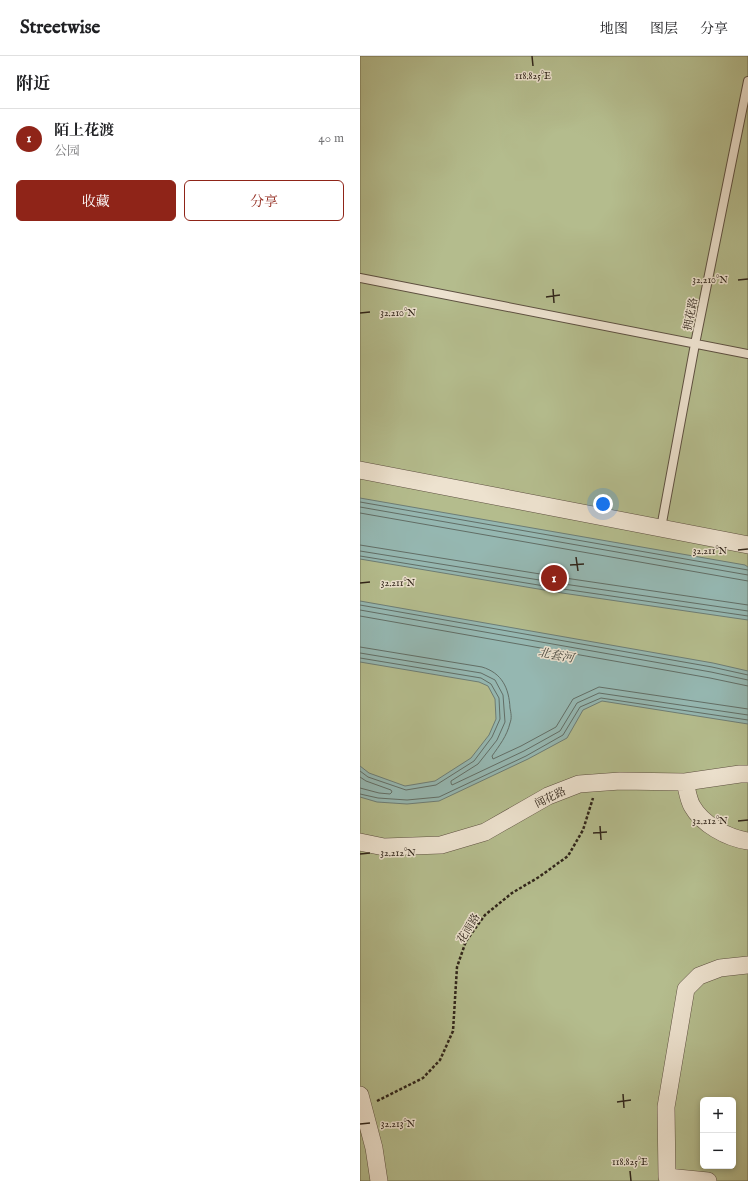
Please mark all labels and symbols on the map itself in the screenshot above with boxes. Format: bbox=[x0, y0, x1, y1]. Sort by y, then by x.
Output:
text: 118.825°E bbox=[515, 70, 551, 83]
text: 32.210°N bbox=[692, 274, 728, 287]
street label: 拥花路 bbox=[681, 297, 701, 332]
text: 32.210°N bbox=[380, 307, 416, 320]
your location bbox=[593, 494, 613, 514]
text: 32.211°N bbox=[693, 545, 728, 558]
pin: 1 bbox=[541, 563, 567, 593]
text: 32.211°N bbox=[381, 577, 416, 590]
water label: 北套河 bbox=[537, 645, 577, 666]
street label: 闻花路 bbox=[533, 784, 568, 811]
text: 32.212°N bbox=[692, 815, 728, 828]
text: 32.212°N bbox=[380, 847, 416, 860]
street label: 花雨路 bbox=[454, 911, 484, 946]
text: 32.213°N bbox=[381, 1118, 416, 1131]
text: 118.825°E bbox=[612, 1156, 648, 1169]

